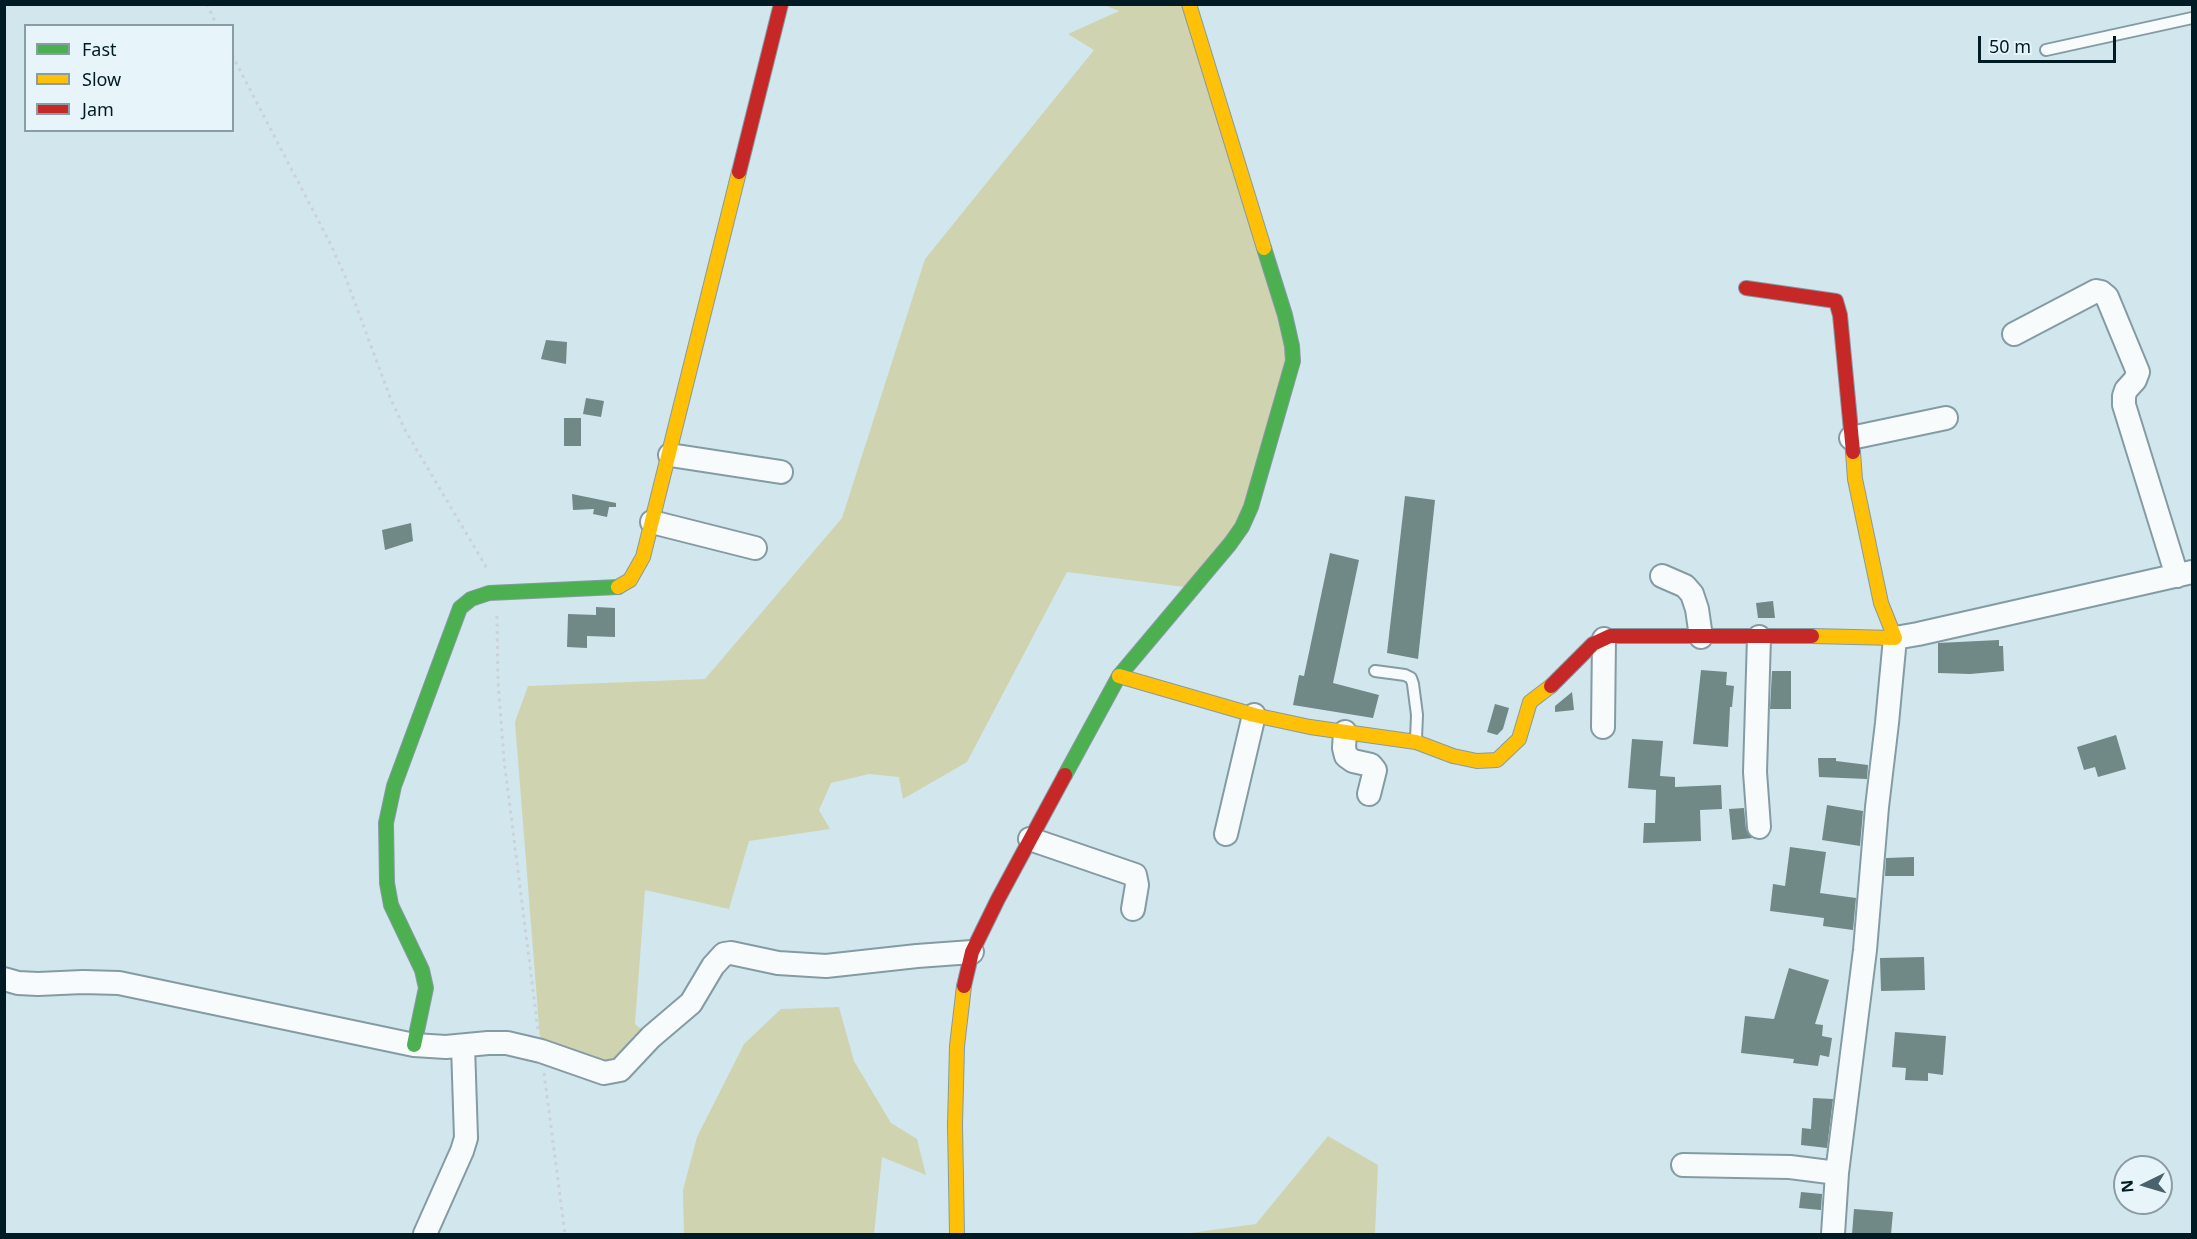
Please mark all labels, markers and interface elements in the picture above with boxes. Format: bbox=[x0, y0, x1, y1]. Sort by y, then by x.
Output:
legend bbox=[24, 24, 234, 132]
scale bar bbox=[1981, 24, 2119, 62]
text: 50 m bbox=[1989, 34, 2031, 58]
text: Fast bbox=[82, 37, 117, 61]
text: Slow bbox=[82, 67, 121, 91]
text: Jam bbox=[82, 97, 114, 121]
north arrow bbox=[2113, 1155, 2173, 1215]
text: N bbox=[2116, 1179, 2139, 1194]

